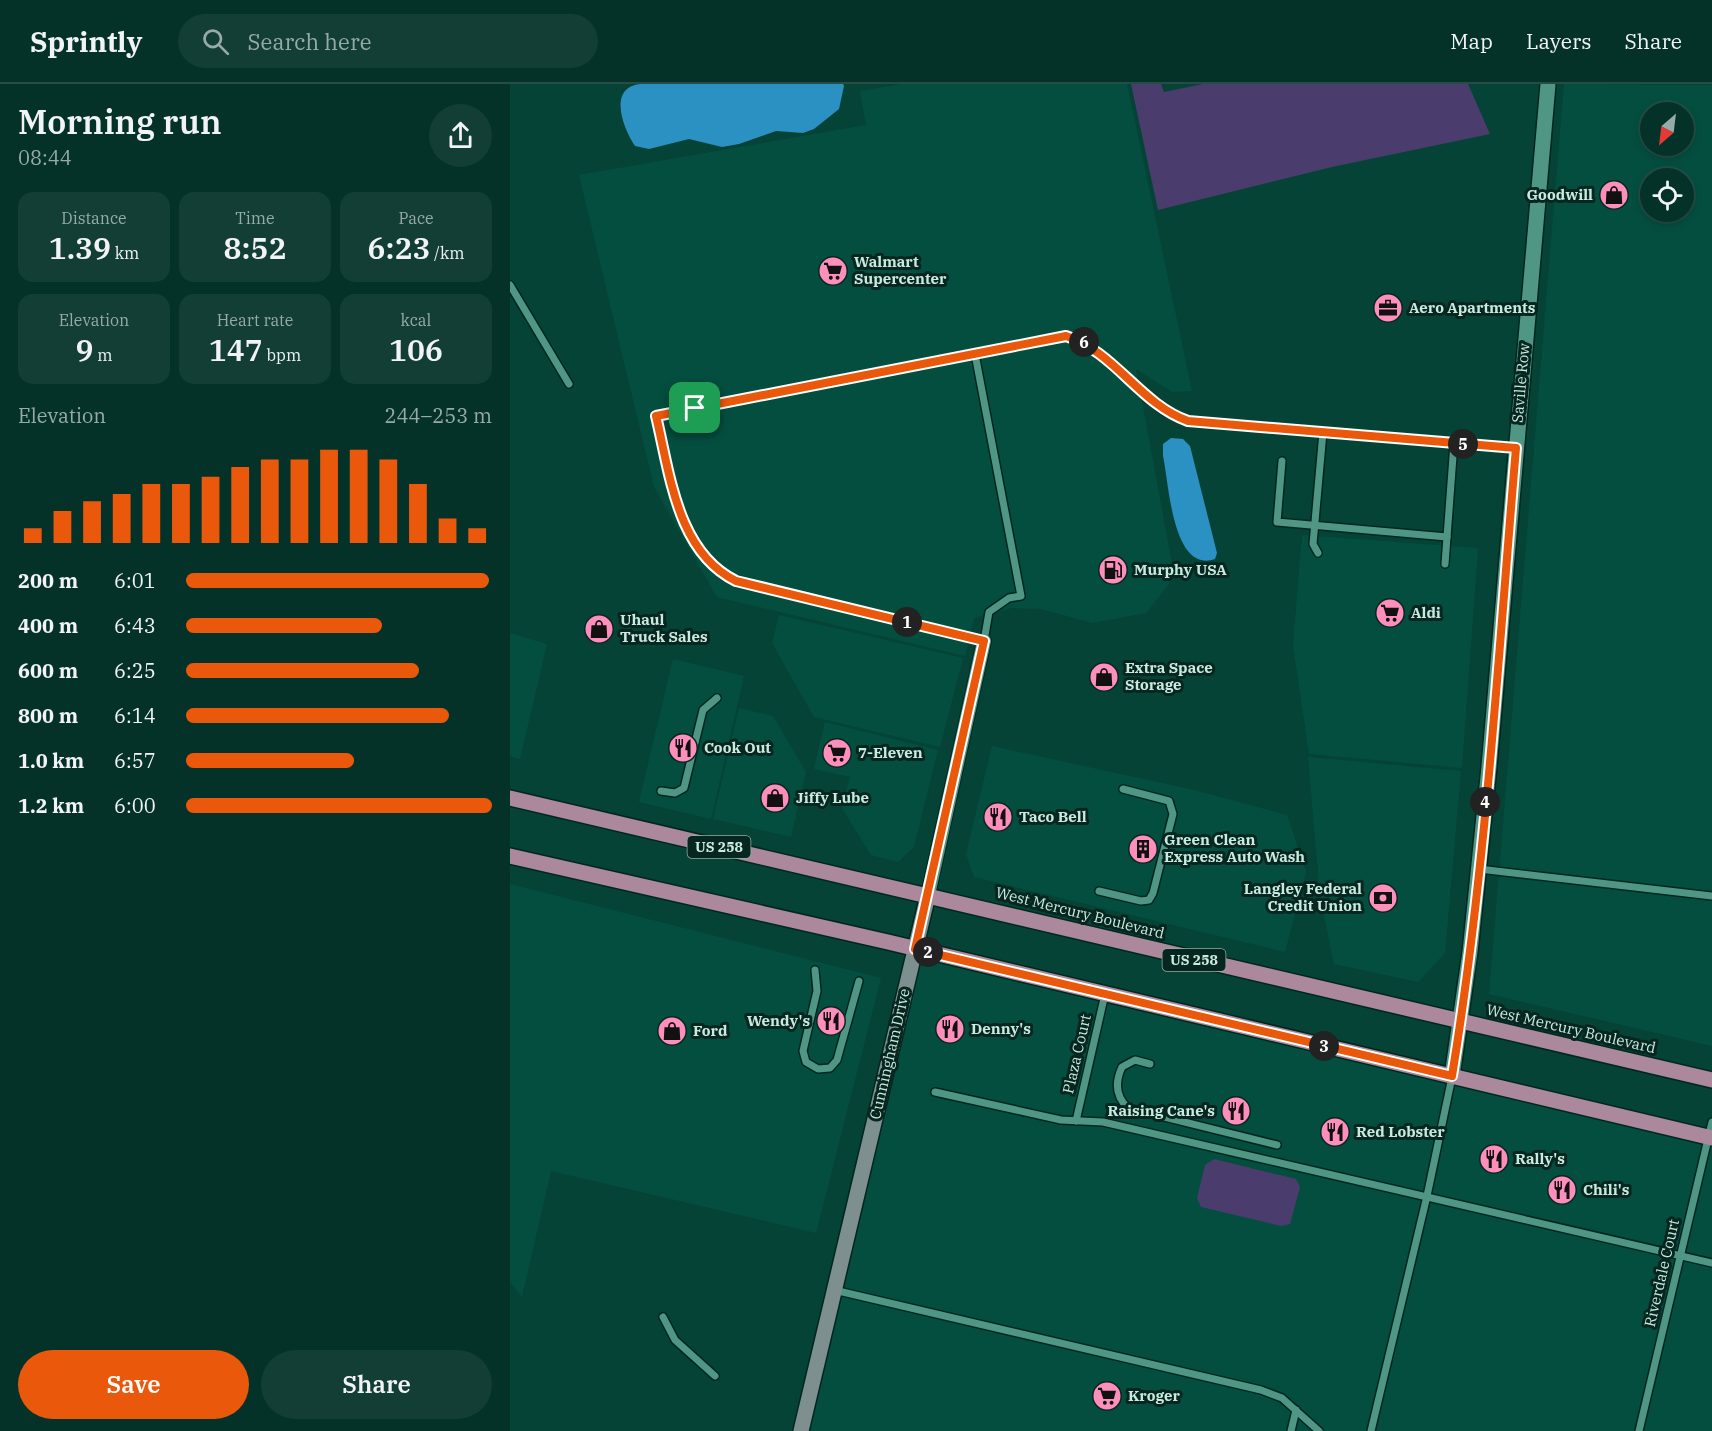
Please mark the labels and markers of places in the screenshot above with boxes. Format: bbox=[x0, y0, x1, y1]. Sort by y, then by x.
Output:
shop icon: Goodwill bbox=[1598, 179, 1630, 211]
place label: Goodwill bbox=[1526, 185, 1593, 204]
place label: Walmart Supercenter bbox=[854, 252, 947, 288]
supermarket icon: Walmart Supercenter bbox=[817, 255, 849, 287]
office icon: Aero Apartments bbox=[1372, 292, 1404, 324]
place label: Aero Apartments bbox=[1409, 298, 1535, 317]
pin: 6 bbox=[1069, 327, 1099, 357]
pin bbox=[669, 382, 720, 433]
pin: 5 bbox=[1448, 429, 1478, 459]
fuel station icon: Murphy USA bbox=[1097, 554, 1129, 586]
place label: Murphy USA bbox=[1134, 560, 1227, 579]
supermarket icon: Aldi bbox=[1374, 597, 1406, 629]
place label: Aldi bbox=[1411, 603, 1441, 622]
pin: 1 bbox=[892, 607, 922, 637]
place label: Uhaul Truck Sales bbox=[620, 610, 708, 646]
shop icon: Uhaul Truck Sales bbox=[583, 613, 615, 645]
place label: Extra Space Storage bbox=[1125, 658, 1213, 694]
shop icon: Extra Space Storage bbox=[1088, 661, 1120, 693]
restaurant icon: Cook Out bbox=[667, 732, 699, 764]
supermarket icon: 7-Eleven bbox=[821, 737, 853, 769]
place label: Cook Out bbox=[704, 738, 771, 757]
place label: 7-Eleven bbox=[858, 743, 923, 762]
shop icon: Jiffy Lube bbox=[759, 782, 791, 814]
pin: 4 bbox=[1470, 787, 1500, 817]
place label: Jiffy Lube bbox=[796, 788, 869, 807]
restaurant icon: Taco Bell bbox=[982, 801, 1014, 833]
place label: Taco Bell bbox=[1019, 807, 1087, 826]
place label: Green Clean Express Auto Wash bbox=[1164, 830, 1305, 866]
building icon: Green Clean Express Auto Wash bbox=[1127, 833, 1159, 865]
place label: Langley Federal Credit Union bbox=[1244, 879, 1362, 915]
bank icon: Langley Federal Credit Union bbox=[1367, 882, 1399, 914]
pin: 2 bbox=[913, 937, 943, 967]
restaurant icon: Wendy's bbox=[815, 1005, 847, 1037]
place label: Wendy's bbox=[747, 1011, 810, 1030]
restaurant icon: Denny's bbox=[934, 1013, 966, 1045]
shop icon: Ford bbox=[656, 1015, 688, 1047]
place label: Denny's bbox=[971, 1019, 1031, 1038]
place label: Ford bbox=[693, 1021, 728, 1040]
pin: 3 bbox=[1309, 1031, 1339, 1061]
restaurant icon: Raising Cane's bbox=[1220, 1095, 1252, 1127]
place label: Raising Cane's bbox=[1108, 1101, 1215, 1120]
restaurant icon: Red Lobster bbox=[1319, 1116, 1351, 1148]
place label: Red Lobster bbox=[1356, 1122, 1445, 1141]
restaurant icon: Rally's bbox=[1478, 1143, 1510, 1175]
place label: Rally's bbox=[1515, 1149, 1565, 1168]
restaurant icon: Chili's bbox=[1546, 1174, 1578, 1206]
place label: Chili's bbox=[1583, 1180, 1629, 1199]
supermarket icon: Kroger bbox=[1091, 1380, 1123, 1412]
place label: Kroger bbox=[1128, 1386, 1180, 1405]

